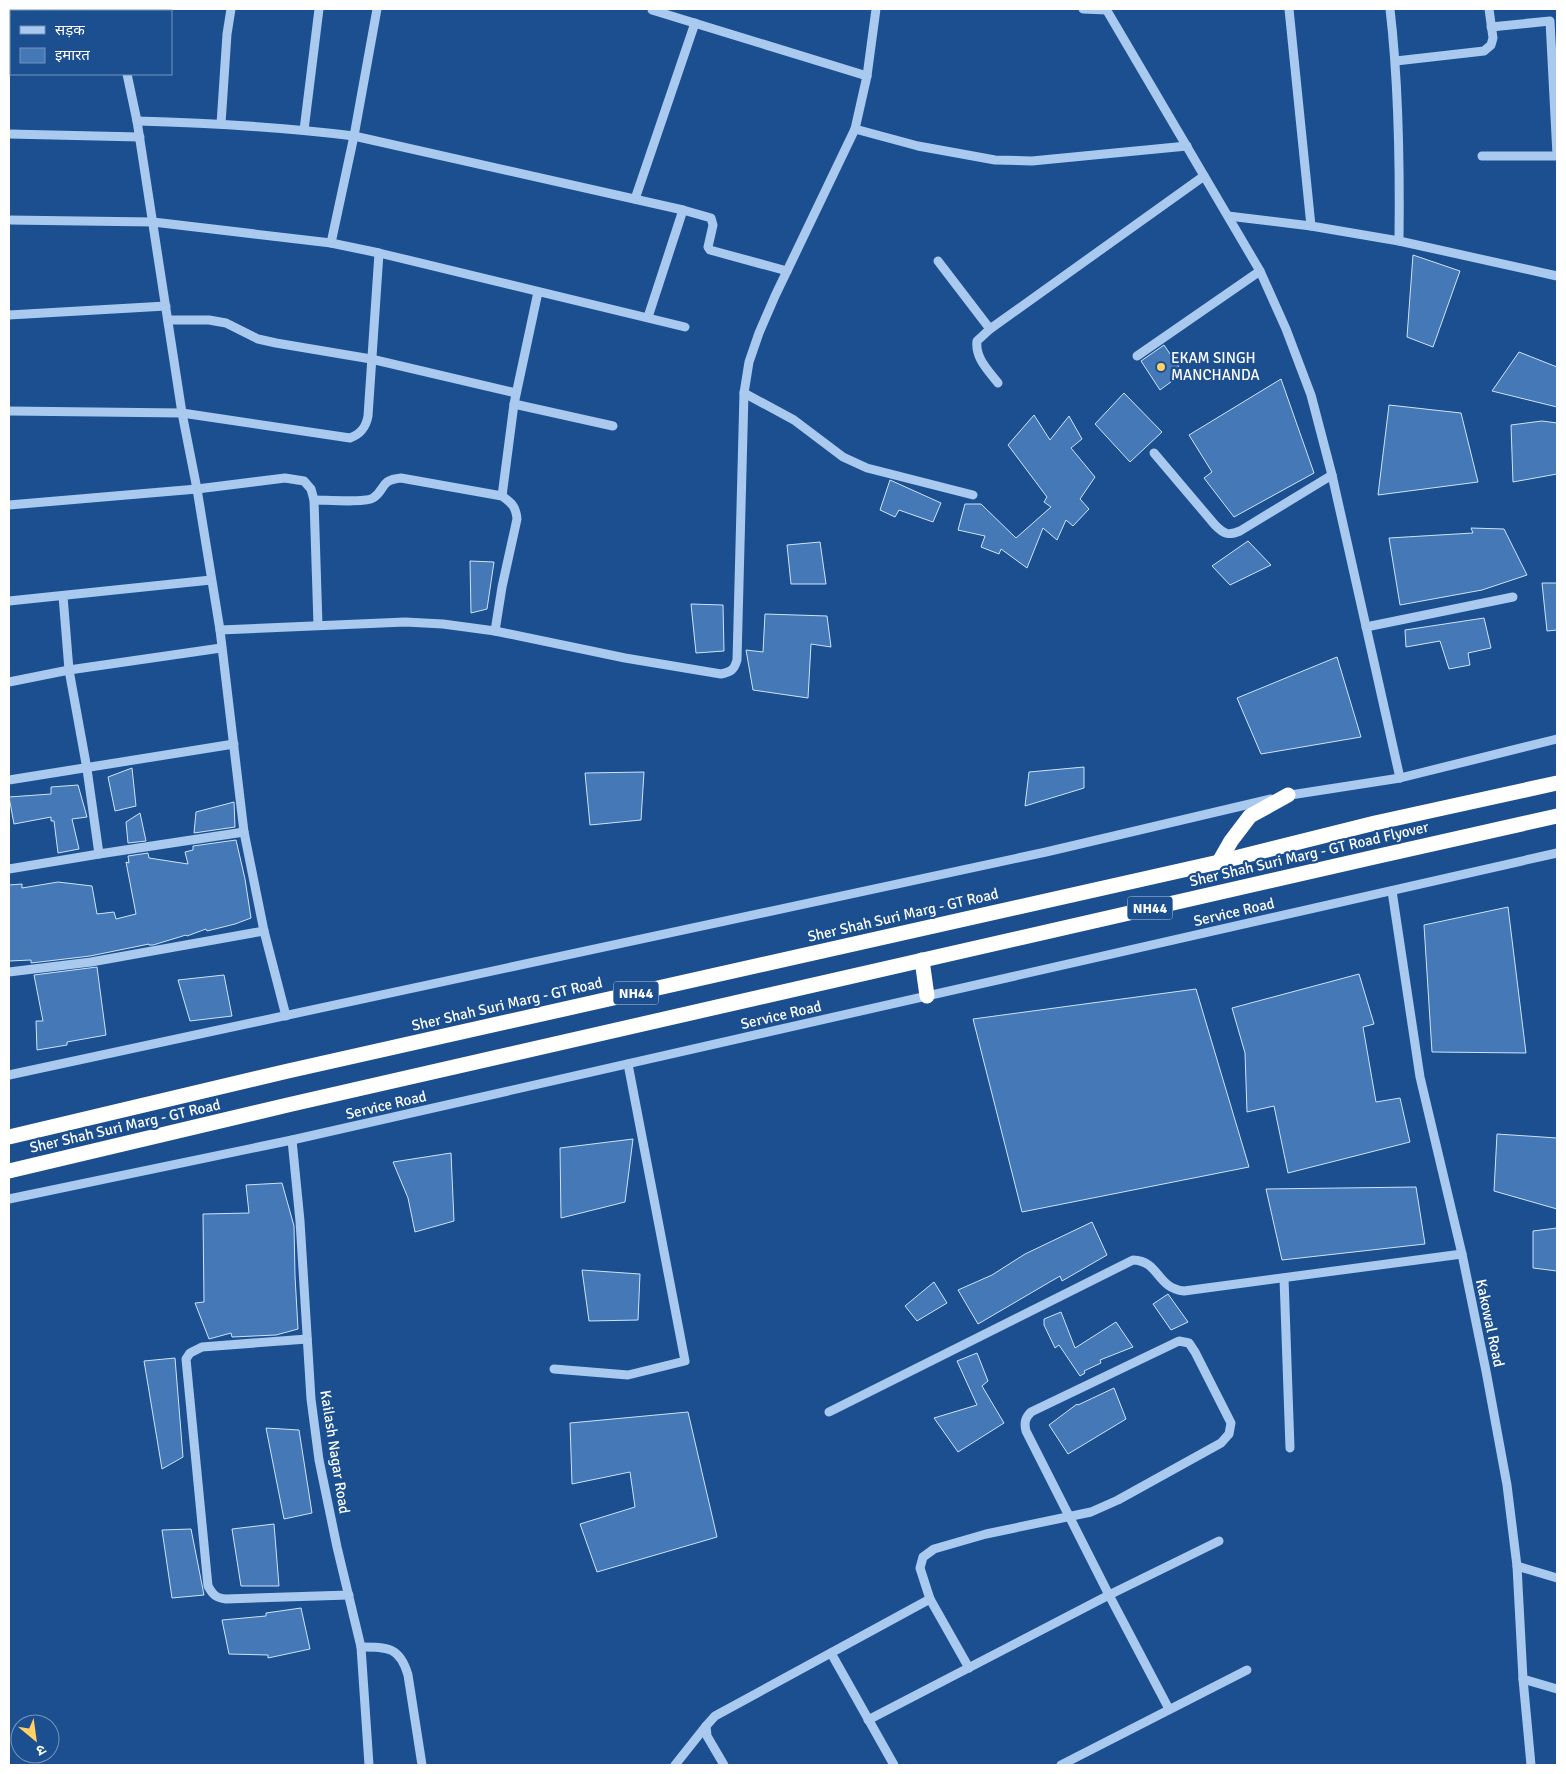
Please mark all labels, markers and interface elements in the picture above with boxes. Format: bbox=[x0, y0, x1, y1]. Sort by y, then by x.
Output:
legend bbox=[10, 10, 172, 75]
text: सड़क bbox=[55, 21, 85, 39]
text: इमारत bbox=[55, 46, 90, 64]
place label: EKAM SINGH MANCHANDA bbox=[1171, 349, 1260, 384]
marker: EKAM SINGH MANCHANDA bbox=[1155, 361, 1167, 373]
street label: Sher Shah Suri Marg - GT Road Flyover bbox=[1188, 818, 1431, 890]
street label: Sher Shah Suri Marg - GT Road bbox=[806, 884, 1000, 946]
street label: Service Road bbox=[1192, 894, 1276, 930]
road number: NH44 bbox=[1128, 896, 1172, 920]
street label: Sher Shah Suri Marg - GT Road bbox=[410, 973, 604, 1035]
road number: NH44 bbox=[614, 981, 658, 1004]
street label: Service Road bbox=[739, 997, 823, 1033]
street label: Service Road bbox=[344, 1087, 428, 1123]
street label: Sher Shah Suri Marg - GT Road bbox=[28, 1095, 222, 1157]
street label: Kakowal Road bbox=[1472, 1277, 1508, 1369]
street label: Kailash Nagar Road bbox=[316, 1389, 354, 1515]
north arrow bbox=[10, 1714, 60, 1764]
text: उ bbox=[33, 1741, 49, 1760]

